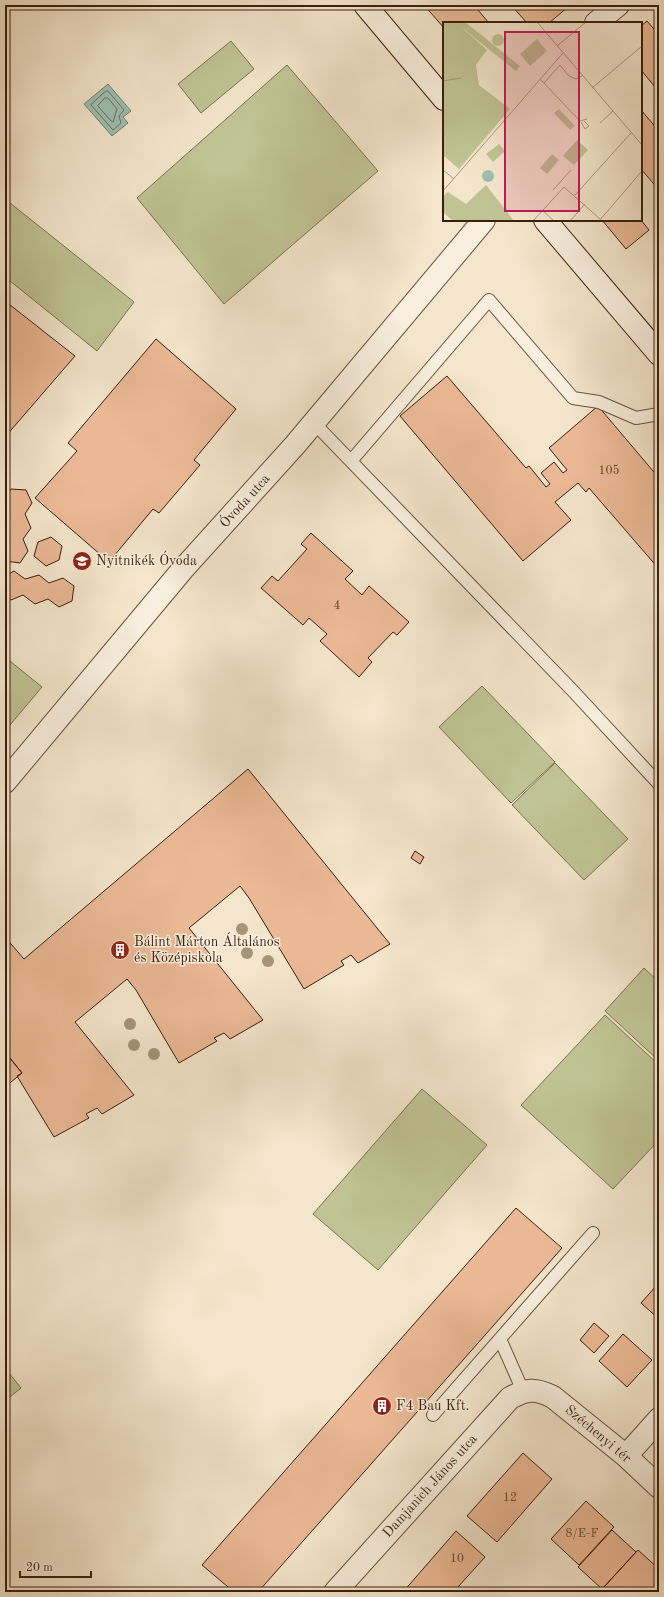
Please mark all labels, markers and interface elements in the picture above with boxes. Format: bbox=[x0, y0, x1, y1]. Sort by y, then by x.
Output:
inset map bbox=[443, 22, 642, 221]
house number: 105 bbox=[599, 464, 619, 477]
street label: Óvoda utca bbox=[214, 469, 273, 531]
school or university icon: Nyitnikék Óvoda bbox=[71, 550, 93, 572]
place label: Nyitnikék Óvoda bbox=[96, 550, 197, 568]
house number: 4 bbox=[334, 600, 341, 612]
place label: Bálint Márton Általános és Középiskola bbox=[134, 932, 280, 965]
building icon: Bálint Márton Általános és Középiskola bbox=[109, 939, 131, 961]
building icon: F4 Bau Kft. bbox=[371, 1395, 393, 1417]
place label: F4 Bau Kft. bbox=[396, 1399, 470, 1413]
street label: Széchenyi tér bbox=[562, 1403, 634, 1466]
street label: Damjanich János utca bbox=[380, 1432, 480, 1540]
house number: 12 bbox=[503, 1492, 517, 1504]
house number: 8/E-F bbox=[565, 1528, 599, 1540]
scale bar bbox=[20, 1553, 91, 1579]
house number: 10 bbox=[450, 1553, 464, 1565]
text: 20 m bbox=[26, 1562, 53, 1574]

